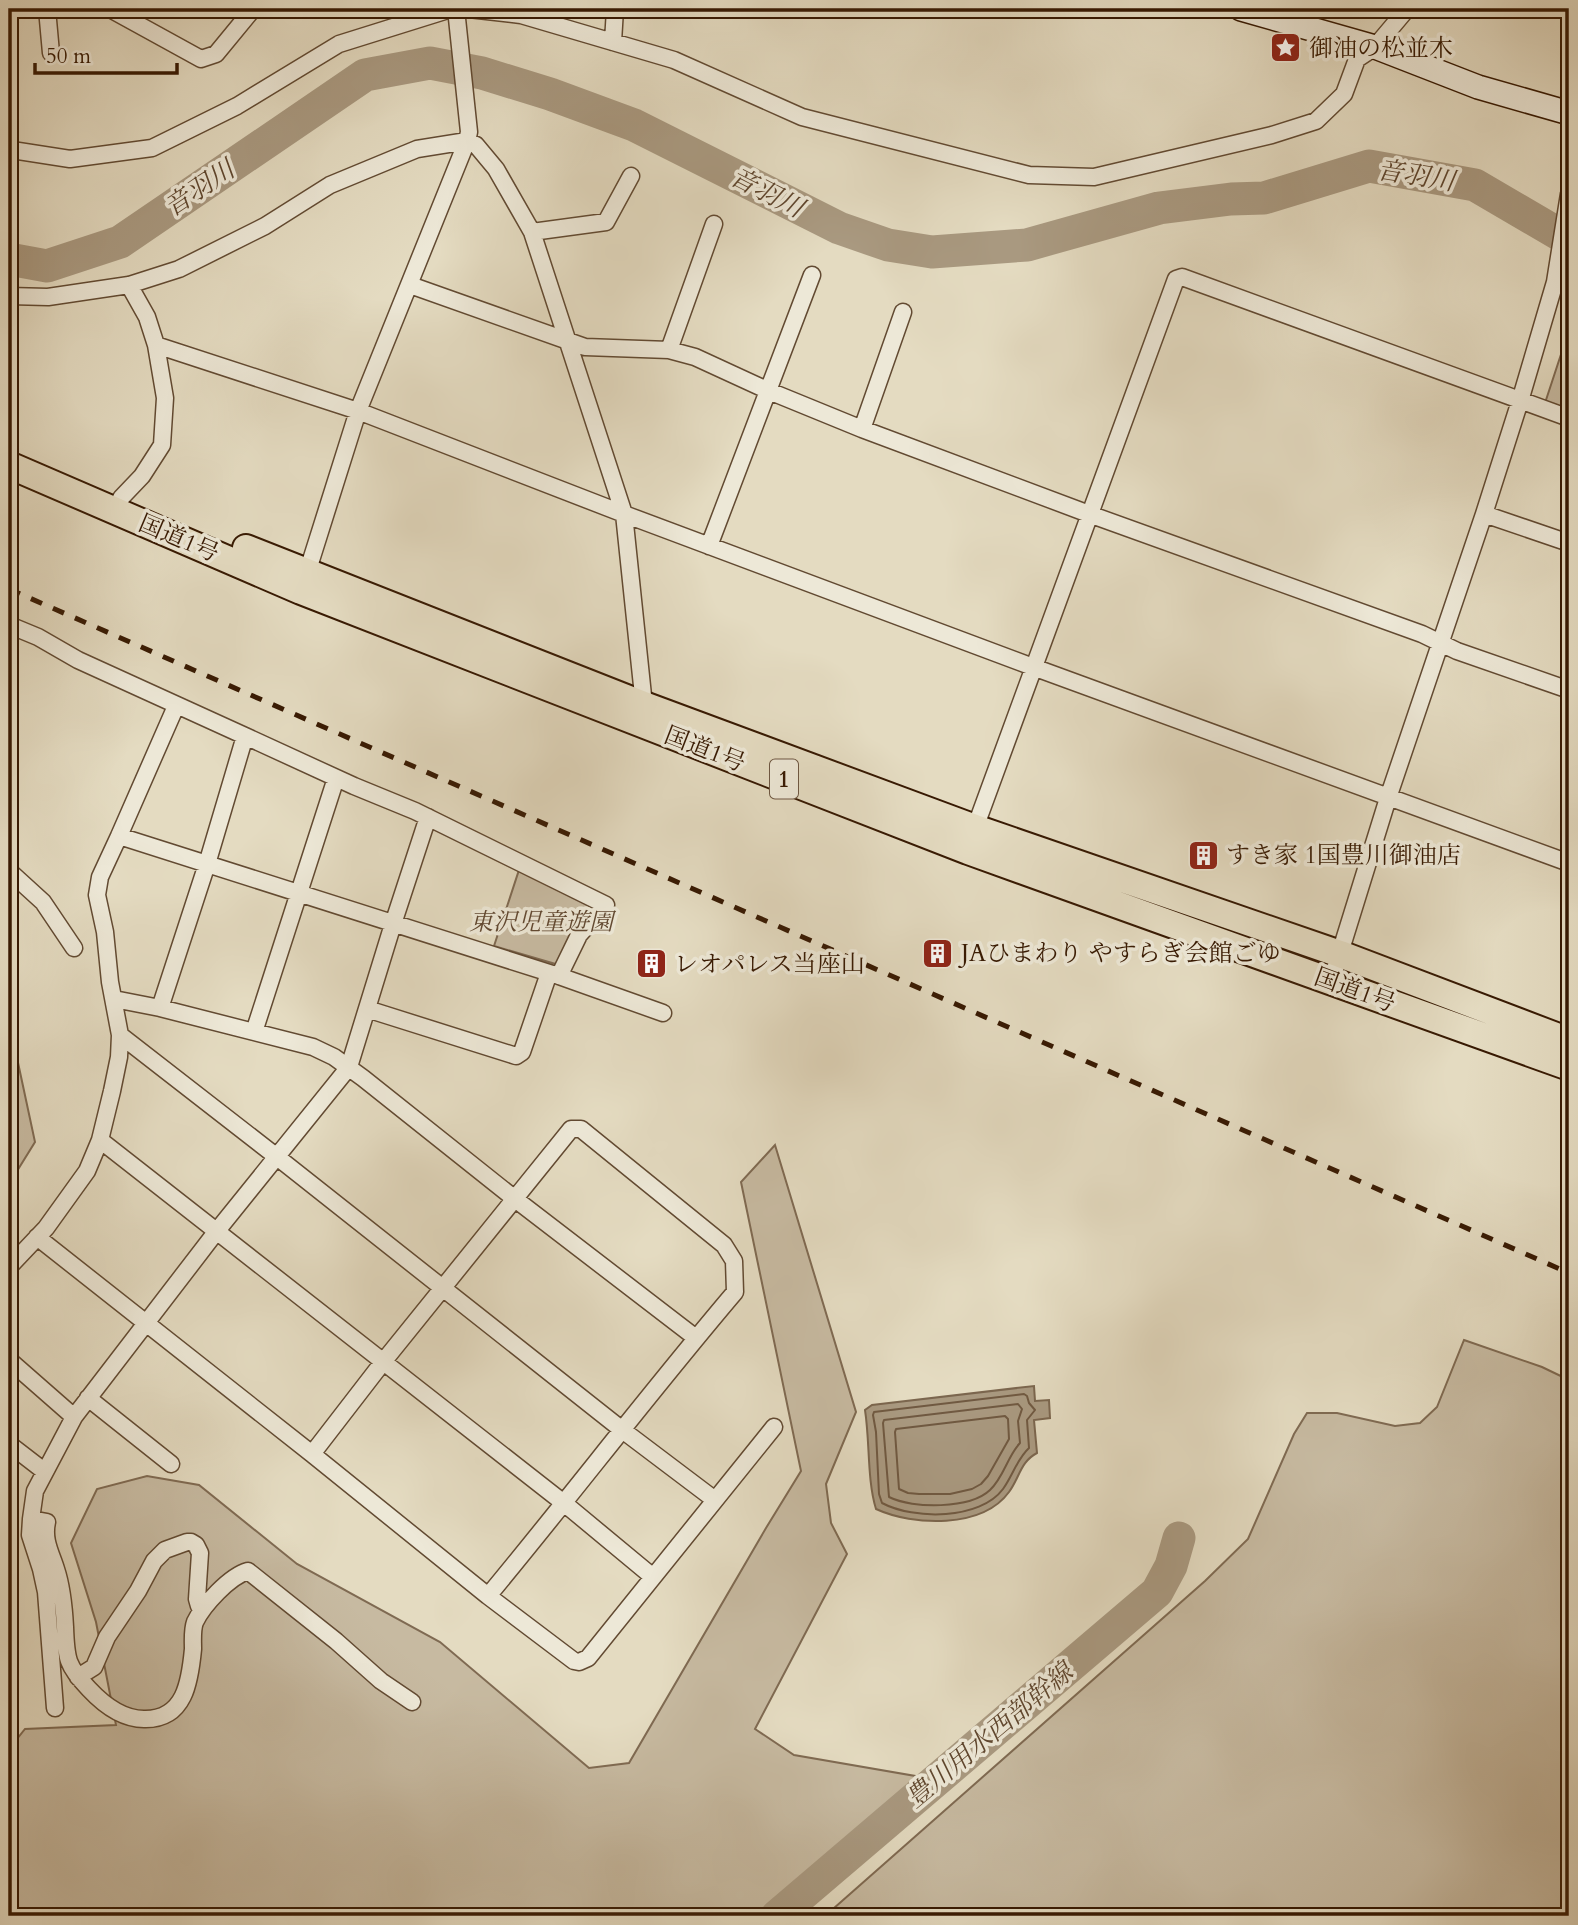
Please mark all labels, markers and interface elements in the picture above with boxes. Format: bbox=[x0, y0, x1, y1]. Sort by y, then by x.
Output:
place icon: 御油の松並木 bbox=[1269, 31, 1303, 65]
scale bar bbox=[35, 32, 177, 76]
place label: 御油の松並木 bbox=[1309, 32, 1453, 65]
text: 50 m bbox=[46, 42, 91, 71]
water label: 音羽川 bbox=[157, 150, 244, 225]
water label: 音羽川 bbox=[1375, 152, 1460, 199]
water label: 音羽川 bbox=[724, 159, 812, 227]
street label: 国道1号 bbox=[134, 507, 224, 570]
street label: 国道1号 bbox=[660, 719, 750, 780]
road number: 1 bbox=[770, 760, 798, 799]
building icon: すき家 1国豊川御油店 bbox=[1186, 838, 1220, 872]
place label: すき家 1国豊川御油店 bbox=[1226, 839, 1461, 872]
park label: 東沢児童遊園 bbox=[469, 906, 617, 939]
building icon: JAひまわり やすらぎ会館ごゆ bbox=[921, 936, 955, 970]
place label: JAひまわり やすらぎ会館ごゆ bbox=[958, 937, 1281, 970]
building icon: レオパレス当座山 bbox=[634, 947, 668, 981]
place label: レオパレス当座山 bbox=[674, 948, 865, 981]
street label: 国道1号 bbox=[1310, 961, 1400, 1020]
water label: 豊川用水西部幹線 bbox=[898, 1653, 1083, 1816]

